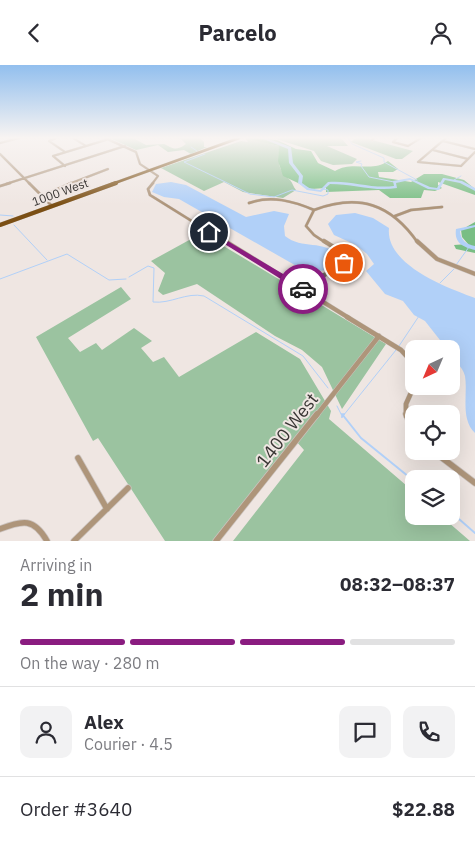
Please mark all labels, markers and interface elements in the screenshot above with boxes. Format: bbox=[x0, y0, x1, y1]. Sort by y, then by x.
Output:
text: Parcelo bbox=[198, 18, 277, 47]
icon: back bbox=[20, 19, 48, 47]
icon: person bbox=[427, 19, 455, 47]
street label: 1000 West bbox=[30, 175, 90, 209]
pin bbox=[188, 211, 230, 253]
icon: home bbox=[195, 218, 223, 246]
pin bbox=[323, 242, 365, 284]
icon: bag bbox=[330, 249, 358, 277]
courier bbox=[278, 264, 328, 314]
icon: car bbox=[289, 275, 317, 303]
north arrow bbox=[405, 340, 460, 395]
map controls bbox=[405, 340, 460, 525]
street label: 1400 West bbox=[251, 388, 323, 472]
button: locate bbox=[405, 405, 460, 460]
button: layers bbox=[405, 470, 460, 525]
text: Arriving in bbox=[20, 555, 92, 575]
text: 08:32–08:37 bbox=[340, 572, 455, 596]
text: 2 min bbox=[20, 573, 104, 615]
text: On the way · 280 m bbox=[20, 653, 159, 673]
button: person bbox=[20, 706, 72, 758]
button: chat bbox=[339, 706, 391, 758]
button: phone bbox=[403, 706, 455, 758]
text: Alex bbox=[84, 710, 124, 734]
text: Courier · 4.5 bbox=[84, 734, 173, 754]
text: Order #3640 bbox=[20, 797, 132, 821]
text: $22.88 bbox=[392, 797, 455, 821]

